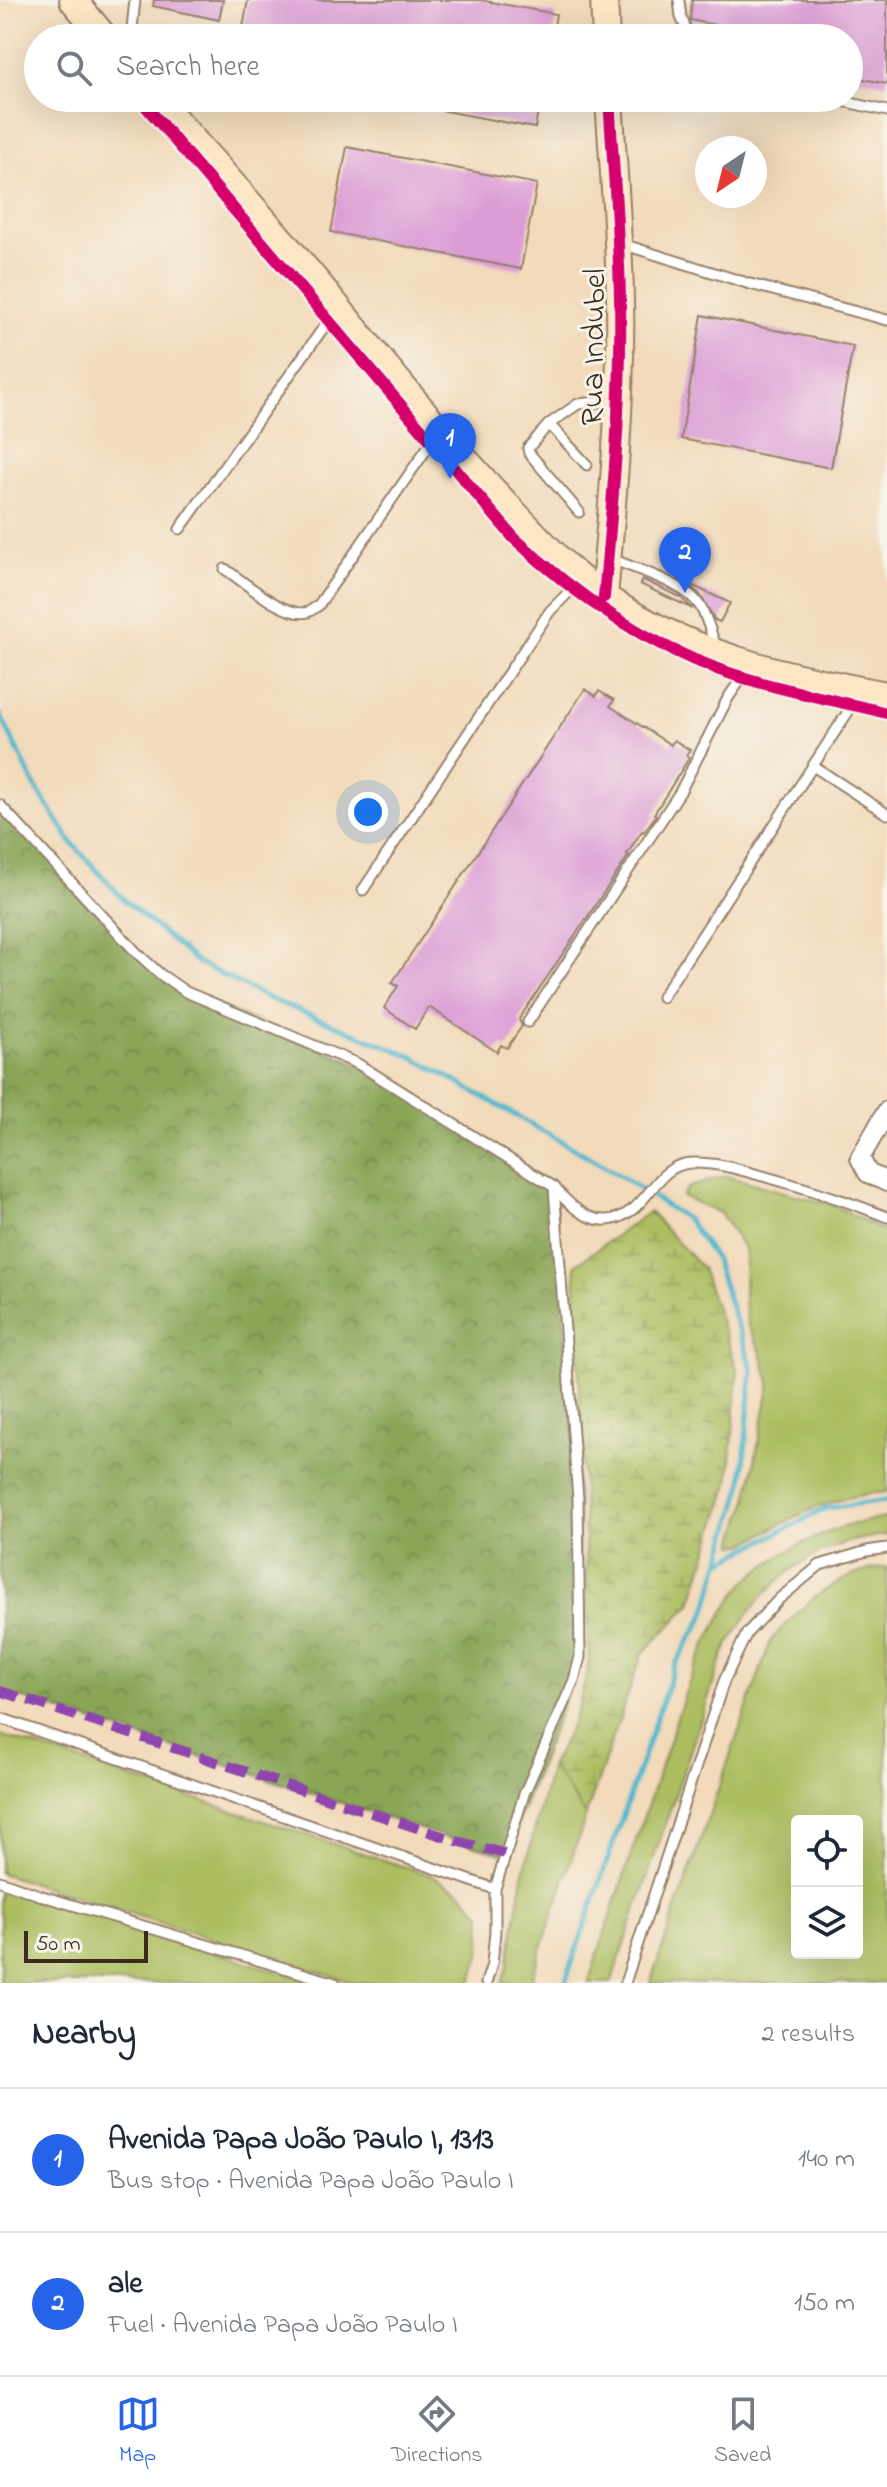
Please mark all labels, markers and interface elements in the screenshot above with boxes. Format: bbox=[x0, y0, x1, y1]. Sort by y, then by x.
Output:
search box bbox=[24, 24, 863, 112]
icon: search bbox=[52, 46, 96, 90]
text: Search here bbox=[116, 46, 260, 90]
north arrow bbox=[695, 136, 767, 208]
street label: Rua Indubel bbox=[571, 268, 620, 426]
pin: 1 bbox=[424, 413, 476, 479]
pin: 2 bbox=[659, 527, 711, 593]
your location bbox=[348, 792, 388, 832]
map controls bbox=[791, 1815, 863, 1959]
button: locate bbox=[791, 1815, 863, 1887]
button: layers bbox=[791, 1887, 863, 1959]
scale bar bbox=[24, 1927, 148, 1963]
text: 50 m bbox=[36, 1929, 81, 1961]
text: Nearby bbox=[32, 2010, 136, 2060]
text: 2 results bbox=[762, 2016, 855, 2054]
text: Avenida Papa João Paulo I, 1313 bbox=[108, 2119, 494, 2163]
text: 1 bbox=[54, 2141, 62, 2179]
text: 140 m bbox=[798, 2141, 855, 2179]
text: Bus stop · Avenida Papa João Paulo I bbox=[108, 2163, 514, 2201]
text: ale bbox=[108, 2263, 143, 2307]
text: 2 bbox=[52, 2285, 64, 2323]
text: 150 m bbox=[794, 2285, 855, 2323]
text: Fuel · Avenida Papa João Paulo I bbox=[108, 2307, 458, 2345]
tab: Map bbox=[116, 2392, 160, 2472]
tab: Directions bbox=[391, 2392, 483, 2472]
tab: Saved bbox=[714, 2392, 771, 2472]

